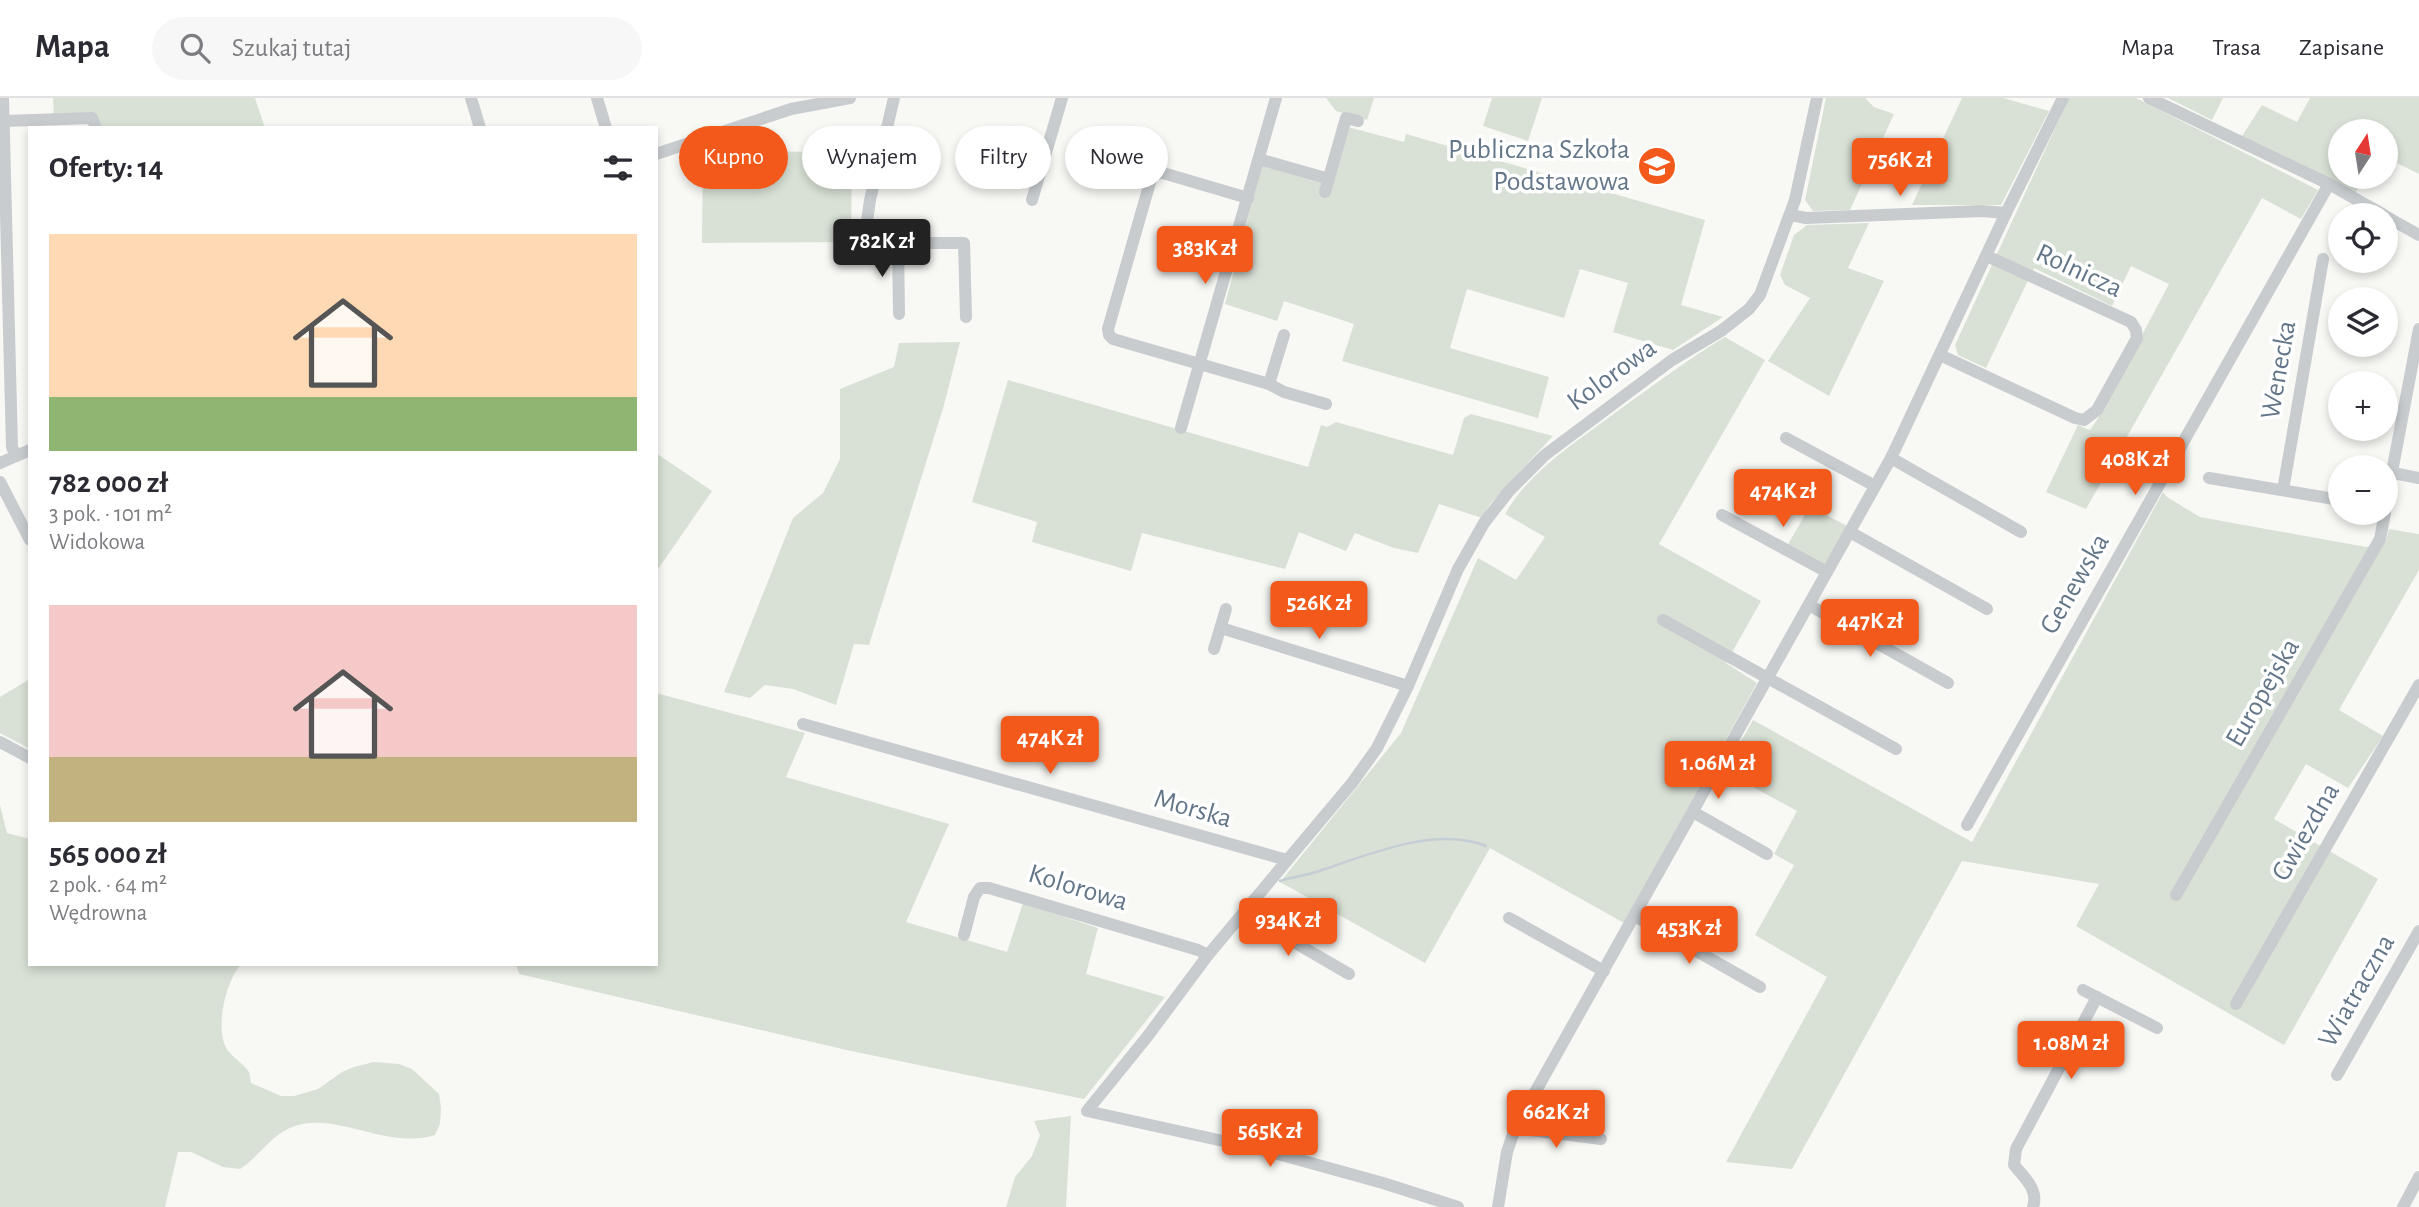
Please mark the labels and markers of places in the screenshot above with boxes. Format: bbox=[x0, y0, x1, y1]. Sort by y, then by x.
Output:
place label: Publiczna Szkoła Podstawowa bbox=[1448, 136, 1630, 196]
pin: 756K zł bbox=[1835, 139, 1965, 198]
school or university icon: Publiczna Szkoła Podstawowa bbox=[1636, 145, 1678, 187]
pin: 782K zł bbox=[817, 220, 947, 279]
pin: 383K zł bbox=[1140, 226, 1270, 286]
pin: 408K zł bbox=[2070, 438, 2200, 497]
pin: 474K zł bbox=[1718, 470, 1848, 529]
pin: 526K zł bbox=[1254, 582, 1384, 641]
pin: 447K zł bbox=[1805, 600, 1935, 659]
pin: 474K zł bbox=[985, 716, 1115, 776]
pin: 1.06M zł bbox=[1646, 742, 1790, 801]
pin: 934K zł bbox=[1223, 898, 1353, 958]
pin: 453K zł bbox=[1624, 906, 1754, 966]
pin: 1.08M zł bbox=[1999, 1021, 2143, 1081]
pin: 662K zł bbox=[1491, 1090, 1621, 1150]
pin: 565K zł bbox=[1205, 1110, 1335, 1169]

